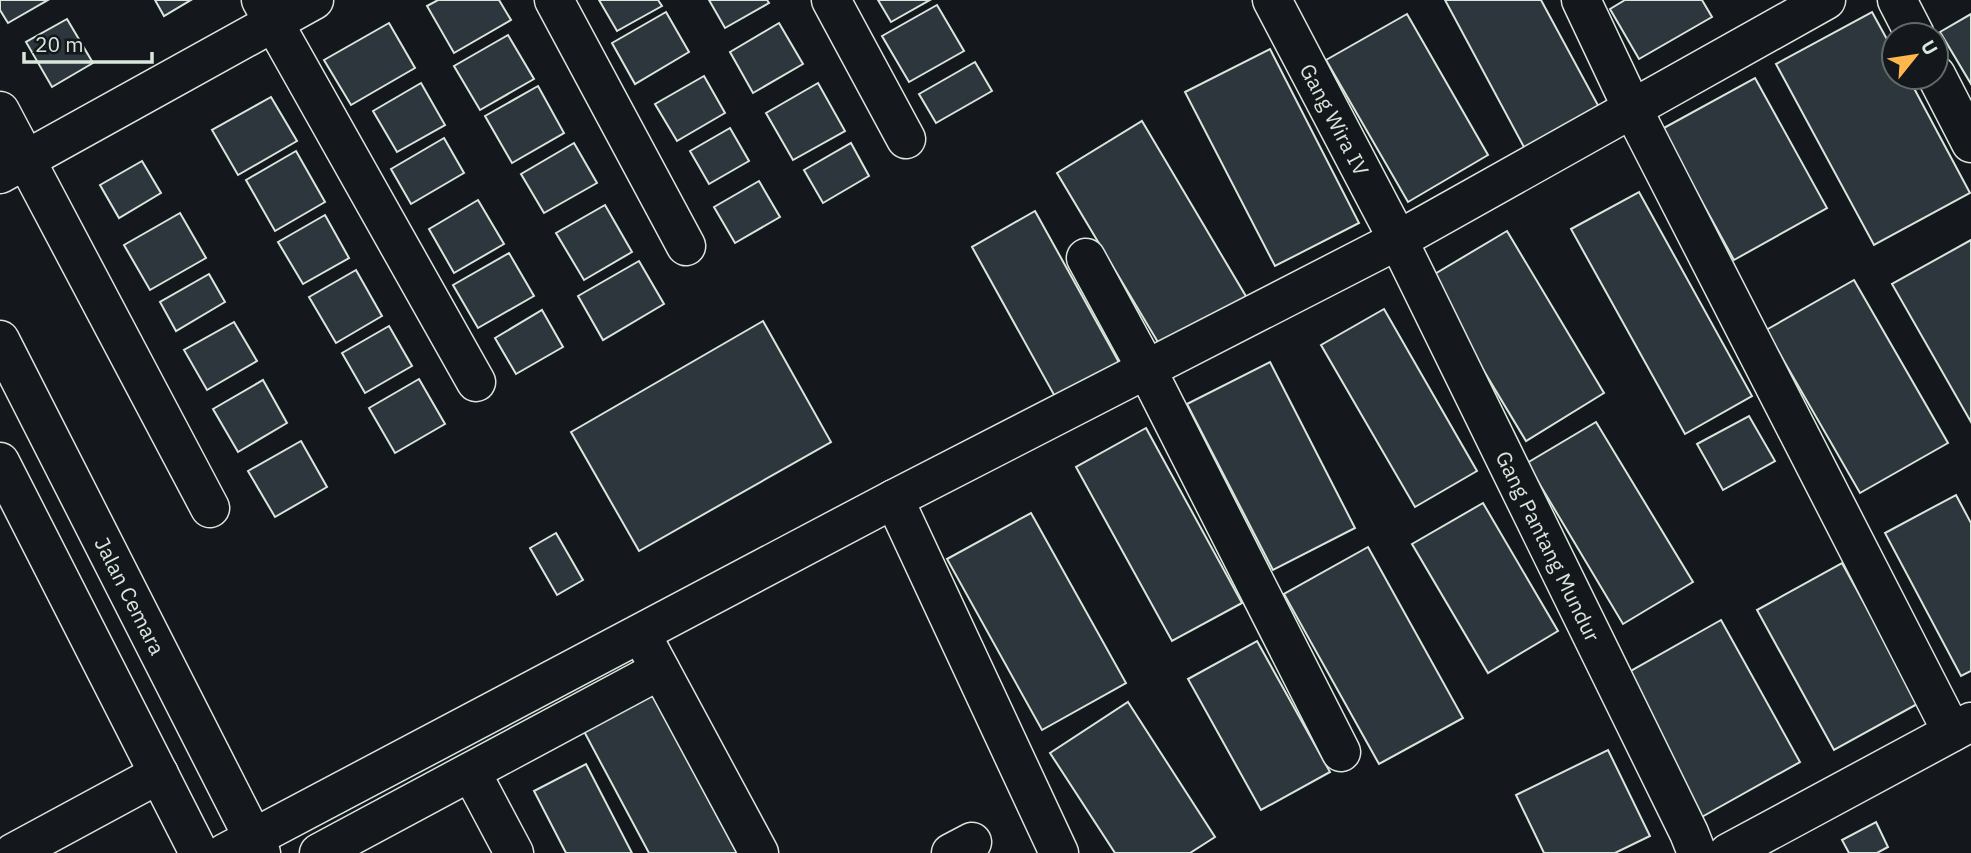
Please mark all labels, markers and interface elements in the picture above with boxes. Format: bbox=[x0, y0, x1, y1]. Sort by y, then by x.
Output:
scale bar bbox=[24, 21, 152, 65]
north arrow bbox=[1880, 21, 1950, 91]
text: 20 m bbox=[35, 30, 84, 58]
text: U bbox=[1916, 36, 1943, 59]
street label: Gang Wira IV bbox=[1294, 59, 1376, 181]
street label: Gang Pantang Mundur bbox=[1490, 446, 1607, 646]
street label: Jalan Cemara bbox=[88, 532, 172, 660]

